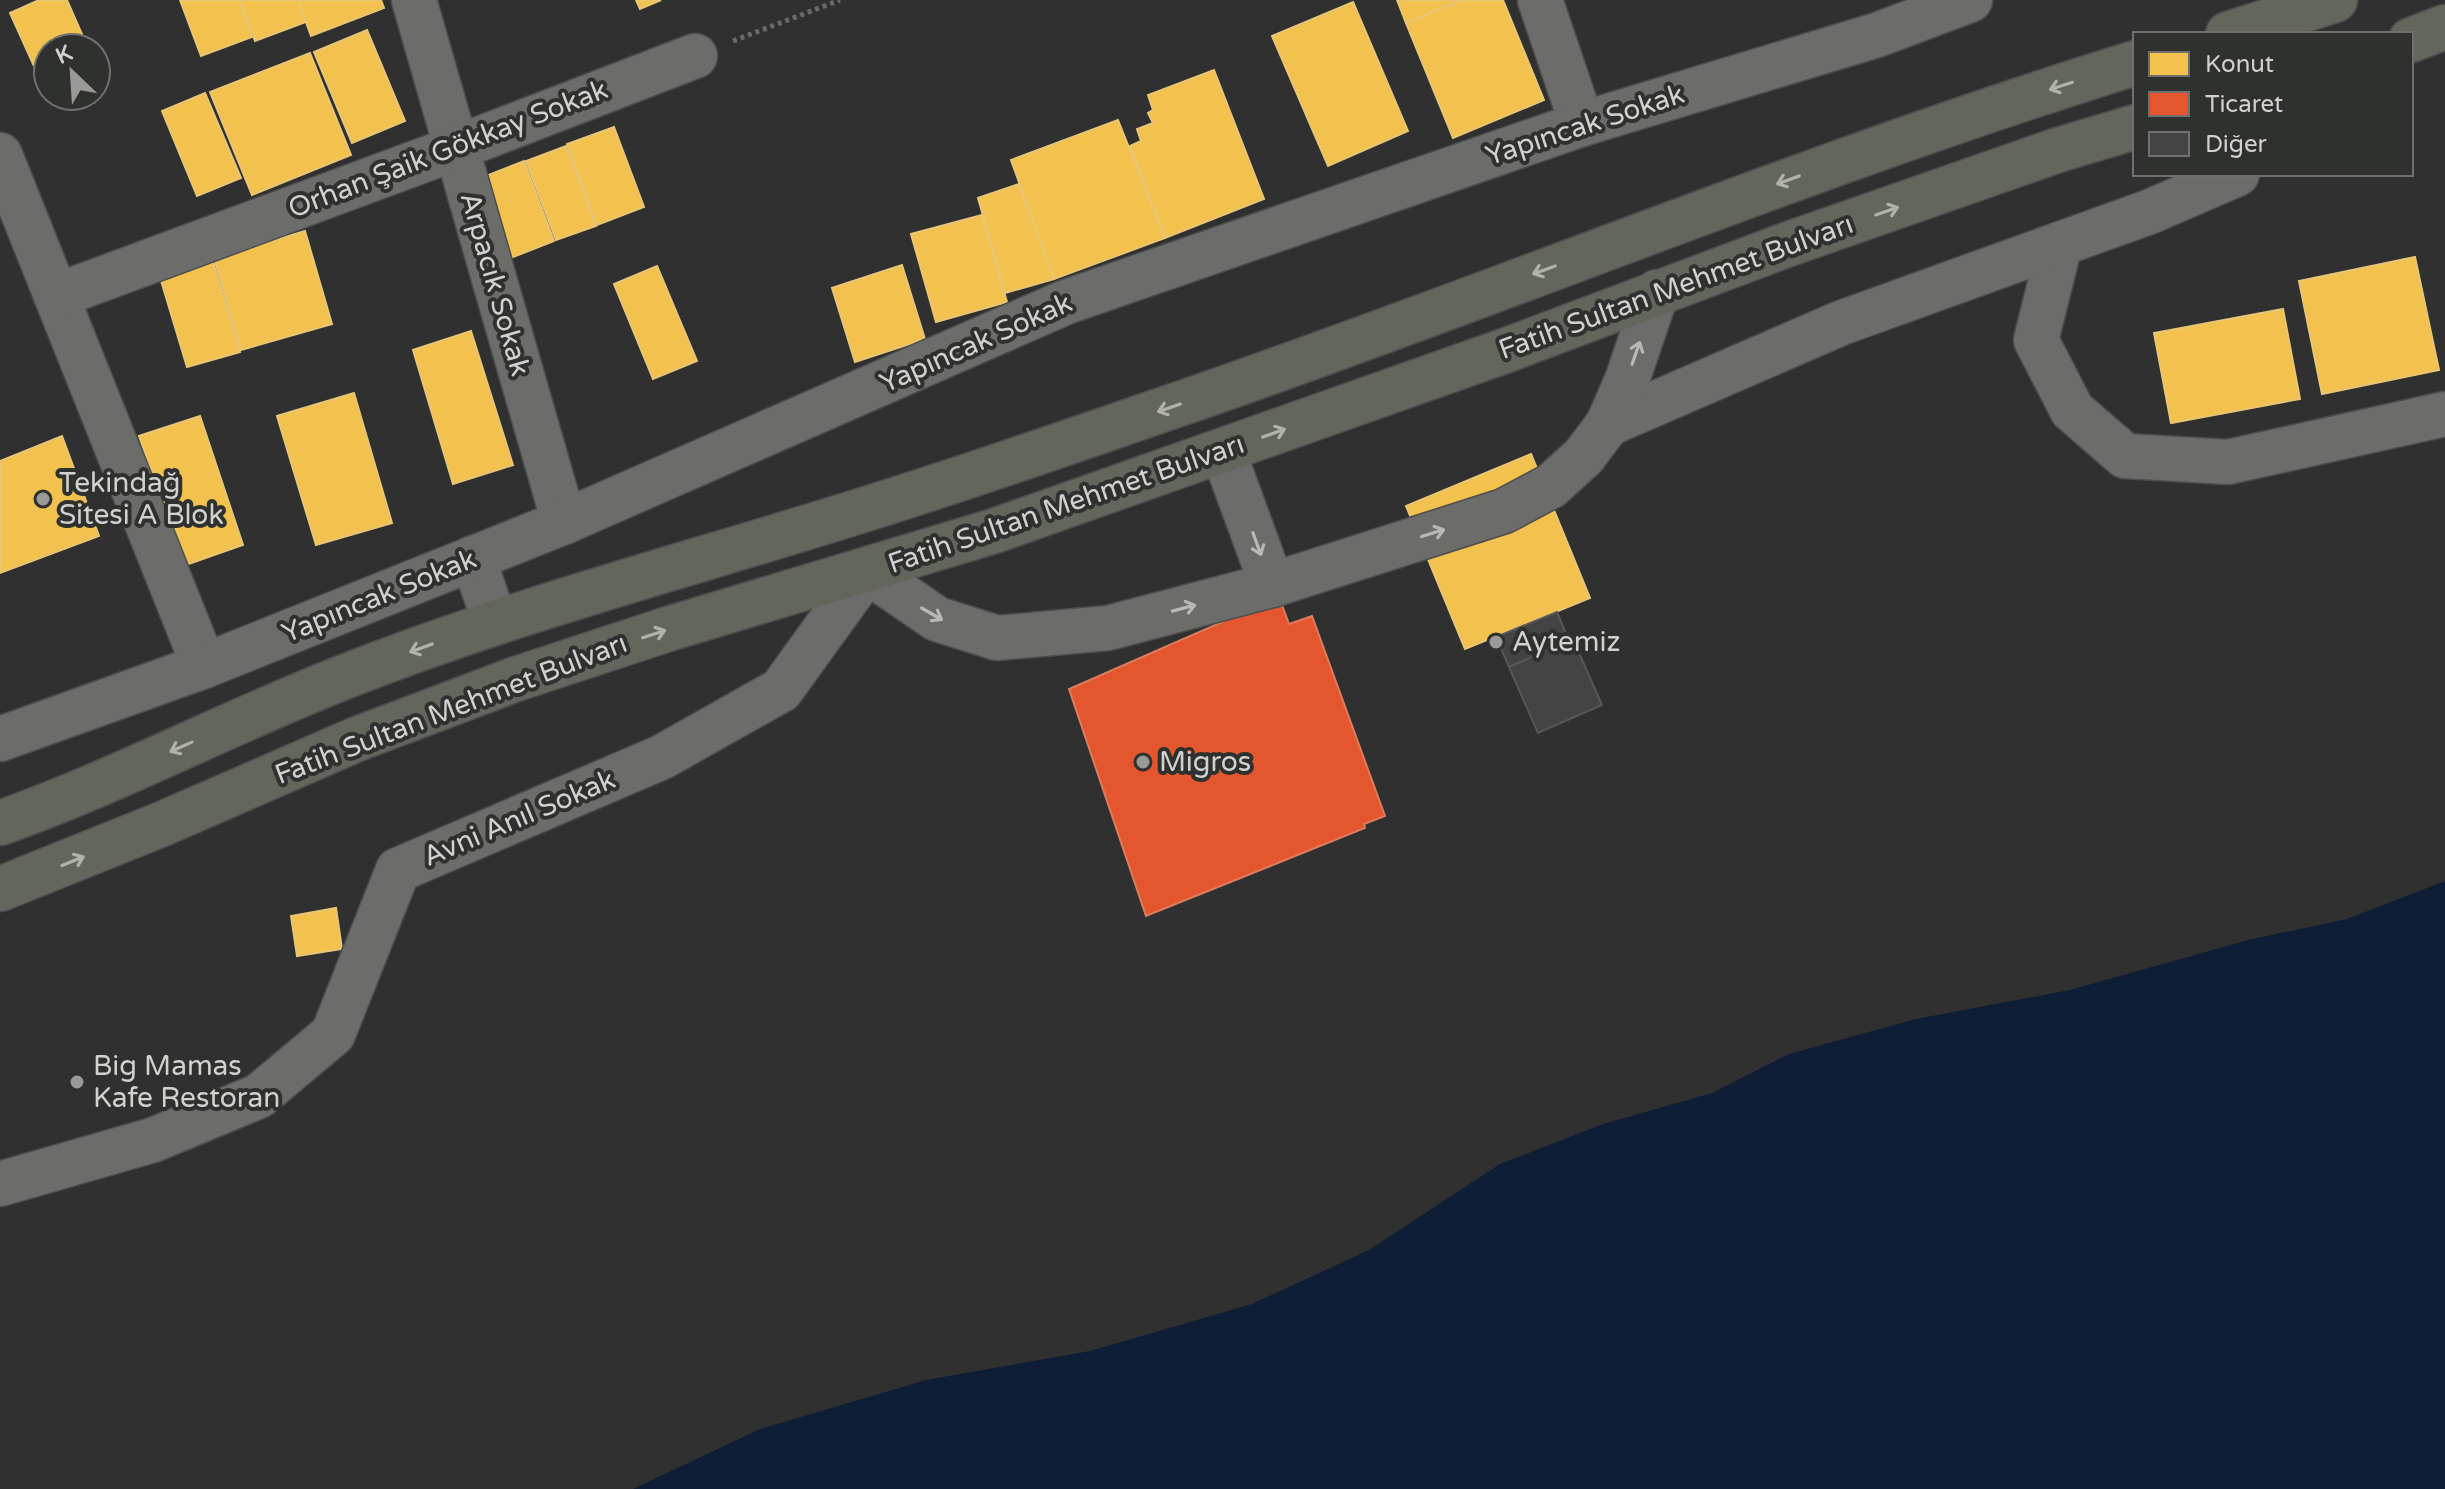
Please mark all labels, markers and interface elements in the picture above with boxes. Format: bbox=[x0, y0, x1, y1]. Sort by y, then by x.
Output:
north arrow bbox=[32, 32, 112, 112]
legend bbox=[2133, 32, 2413, 176]
text: K bbox=[52, 40, 76, 70]
text: Konut bbox=[2205, 50, 2274, 79]
street label: Orhan Şaik Gökkay Sokak bbox=[284, 72, 612, 226]
street label: Yapıncak Sokak bbox=[1482, 77, 1688, 173]
one-way arrow bbox=[2048, 80, 2073, 95]
text: Ticaret bbox=[2205, 90, 2283, 119]
text: Diğer bbox=[2205, 130, 2267, 159]
one-way arrow bbox=[1776, 173, 1801, 188]
street label: Arpacık Sokak bbox=[453, 188, 537, 380]
one-way arrow bbox=[1874, 202, 1899, 217]
street label: Fatih Sultan Mehmet Bulvarı bbox=[1494, 207, 1858, 367]
one-way arrow bbox=[1532, 264, 1557, 278]
street label: Yapıncak Sokak bbox=[875, 285, 1077, 401]
one-way arrow bbox=[1630, 341, 1644, 366]
one-way arrow bbox=[1157, 401, 1182, 416]
one-way arrow bbox=[1261, 425, 1286, 439]
street label: Fatih Sultan Mehmet Bulvarı bbox=[883, 427, 1249, 581]
place label: Tekindağ Sitesi A Blok bbox=[59, 466, 224, 532]
marker: Tekindağ Sitesi A Blok bbox=[34, 490, 52, 508]
one-way arrow bbox=[1420, 525, 1446, 540]
one-way arrow bbox=[1251, 531, 1265, 556]
street label: Yapıncak Sokak bbox=[277, 542, 481, 650]
one-way arrow bbox=[1171, 599, 1197, 614]
one-way arrow bbox=[920, 606, 943, 622]
place label: Aytemiz bbox=[1512, 625, 1620, 659]
street label: Fatih Sultan Mehmet Bulvarı bbox=[270, 626, 632, 792]
one-way arrow bbox=[640, 626, 666, 641]
marker: Aytemiz bbox=[1487, 633, 1505, 651]
one-way arrow bbox=[409, 642, 434, 657]
one-way arrow bbox=[169, 740, 193, 755]
place label: Migros bbox=[1159, 745, 1251, 779]
marker: Migros bbox=[1134, 753, 1152, 771]
street label: Avni Anıl Sokak bbox=[418, 762, 620, 874]
one-way arrow bbox=[60, 852, 85, 867]
place label: Big Mamas Kafe Restoran bbox=[93, 1049, 280, 1115]
marker: Big Mamas Kafe Restoran bbox=[68, 1073, 86, 1091]

